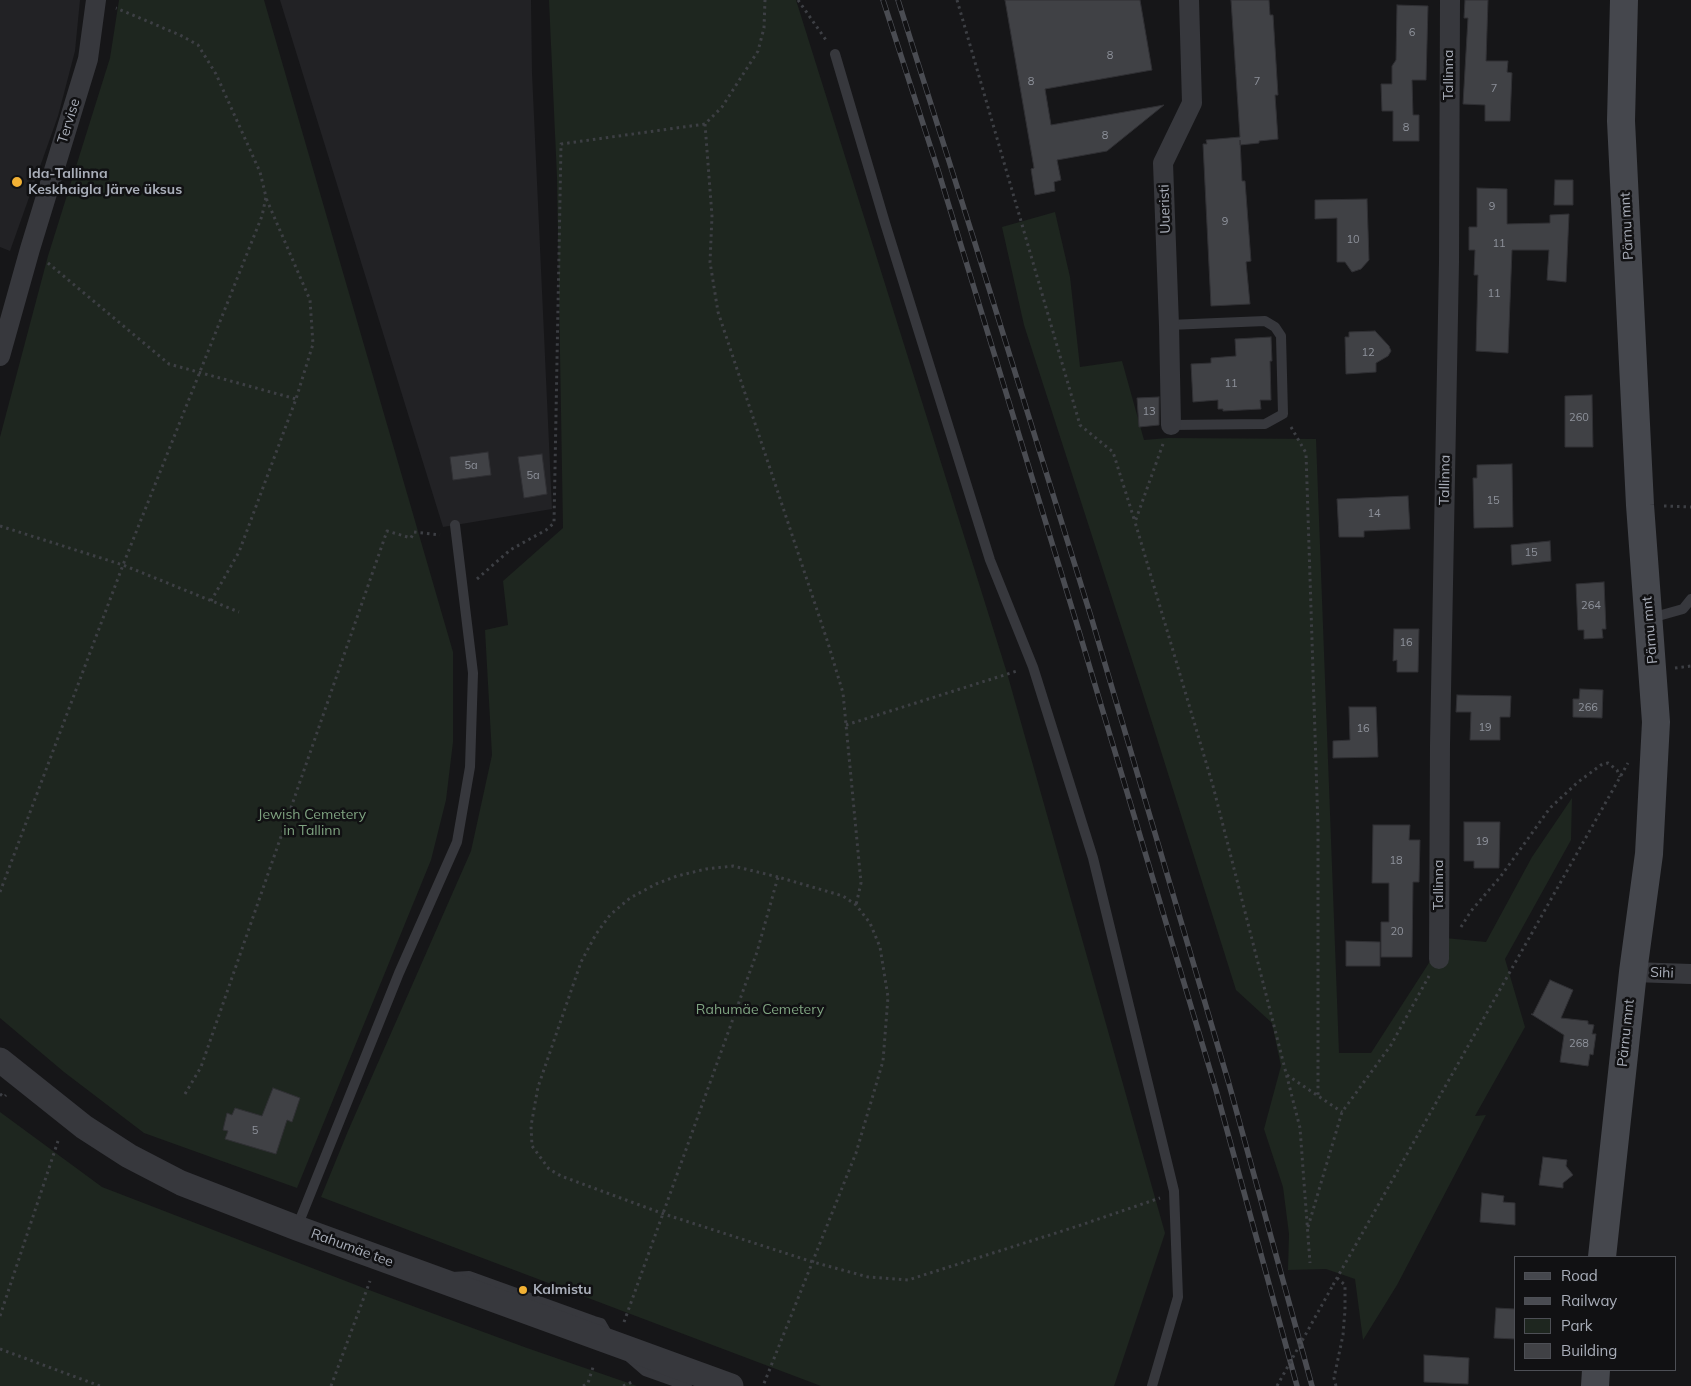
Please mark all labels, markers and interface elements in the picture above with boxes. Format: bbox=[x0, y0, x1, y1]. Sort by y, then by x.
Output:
house number: 6 bbox=[1409, 26, 1415, 40]
house number: 8 bbox=[1107, 49, 1113, 63]
street label: Tallinna bbox=[1441, 50, 1457, 100]
house number: 8 bbox=[1028, 75, 1034, 89]
house number: 7 bbox=[1254, 75, 1260, 89]
house number: 7 bbox=[1491, 82, 1497, 96]
street label: Tervise bbox=[54, 97, 84, 145]
house number: 8 bbox=[1403, 121, 1409, 135]
house number: 8 bbox=[1102, 129, 1108, 143]
place label: Ida-Tallinna Keskhaigla Järve üksus bbox=[28, 166, 182, 198]
marker: Ida-Tallinna Keskhaigla Järve üksus bbox=[10, 175, 24, 189]
street label: Uueristi bbox=[1156, 184, 1174, 234]
street label: Pärnu mnt bbox=[1617, 192, 1637, 260]
house number: 9 bbox=[1489, 200, 1495, 214]
house number: 9 bbox=[1222, 215, 1228, 229]
house number: 10 bbox=[1346, 233, 1360, 247]
house number: 11 bbox=[1492, 237, 1506, 251]
house number: 11 bbox=[1487, 287, 1501, 301]
house number: 12 bbox=[1361, 346, 1375, 360]
house number: 11 bbox=[1224, 377, 1238, 391]
house number: 13 bbox=[1142, 405, 1156, 419]
house number: 260 bbox=[1569, 411, 1589, 425]
street label: Tallinna bbox=[1436, 455, 1454, 505]
house number: 5a bbox=[464, 459, 478, 473]
house number: 5a bbox=[526, 469, 540, 483]
house number: 15 bbox=[1486, 494, 1500, 508]
house number: 14 bbox=[1367, 507, 1381, 521]
house number: 15 bbox=[1524, 546, 1538, 560]
street label: Pärnu mnt bbox=[1639, 595, 1661, 665]
house number: 264 bbox=[1581, 599, 1601, 613]
house number: 16 bbox=[1399, 636, 1413, 650]
house number: 266 bbox=[1578, 701, 1598, 715]
house number: 19 bbox=[1478, 721, 1492, 735]
house number: 16 bbox=[1356, 722, 1370, 736]
park label: Jewish Cemetery in Tallinn bbox=[258, 807, 366, 840]
house number: 19 bbox=[1475, 835, 1489, 849]
house number: 18 bbox=[1389, 854, 1403, 868]
street label: Tallinna bbox=[1431, 860, 1447, 910]
house number: 20 bbox=[1390, 925, 1404, 939]
street label: Sihi bbox=[1650, 964, 1674, 982]
street label: Pärnu mnt bbox=[1614, 998, 1638, 1068]
park label: Rahumäe Cemetery bbox=[696, 1002, 824, 1018]
house number: 268 bbox=[1569, 1037, 1589, 1051]
house number: 5 bbox=[252, 1124, 258, 1138]
street label: Rahumäe tee bbox=[309, 1225, 395, 1271]
legend bbox=[1514, 1256, 1676, 1371]
text: Road bbox=[1561, 1266, 1598, 1285]
place label: Kalmistu bbox=[533, 1282, 591, 1298]
marker: Kalmistu bbox=[517, 1284, 529, 1296]
text: Railway bbox=[1561, 1291, 1617, 1310]
text: Park bbox=[1561, 1316, 1593, 1335]
text: Building bbox=[1561, 1341, 1617, 1360]

